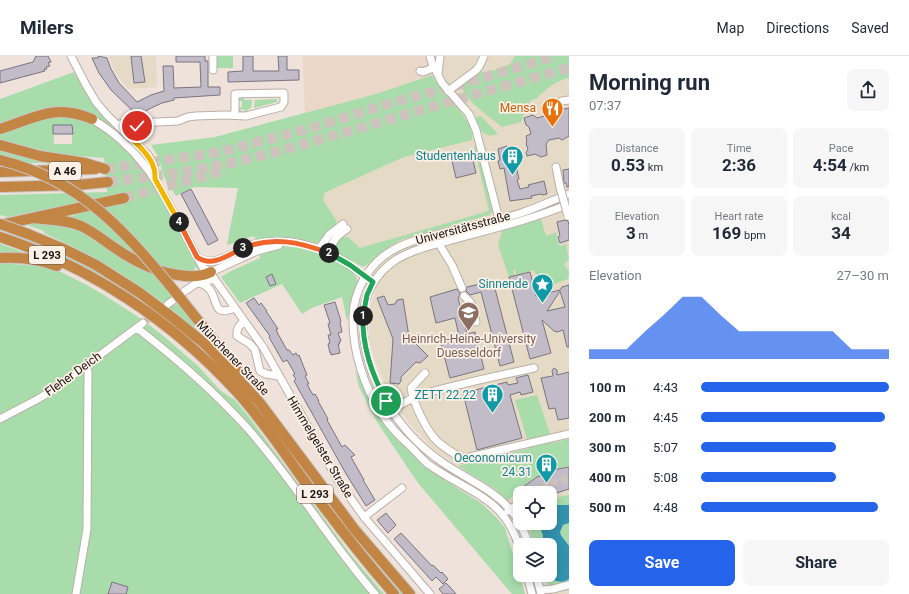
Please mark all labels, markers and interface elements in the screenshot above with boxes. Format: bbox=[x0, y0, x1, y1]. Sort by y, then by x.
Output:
text: Milers bbox=[20, 16, 74, 39]
text: Map bbox=[717, 20, 744, 36]
text: Directions bbox=[766, 20, 829, 36]
text: Saved bbox=[851, 20, 889, 36]
button: share bbox=[847, 69, 889, 111]
text: Morning run bbox=[589, 70, 710, 95]
restaurant icon: Mensa bbox=[539, 95, 565, 128]
text: 07:37 bbox=[589, 98, 621, 113]
place label: Mensa bbox=[500, 101, 536, 115]
pin bbox=[120, 109, 154, 143]
icon: check bbox=[126, 115, 148, 137]
text: Distance bbox=[616, 142, 658, 155]
text: Time bbox=[727, 142, 751, 155]
text: Pace bbox=[829, 142, 853, 155]
building icon: Studentenhaus bbox=[499, 143, 525, 176]
place label: Studentenhaus bbox=[416, 149, 496, 163]
text: 0.53 bbox=[611, 155, 645, 175]
text: 2:36 bbox=[722, 155, 756, 175]
text: 4:54 bbox=[813, 155, 847, 175]
text: km bbox=[645, 161, 663, 174]
text: /km bbox=[847, 161, 869, 174]
road number: A 46 bbox=[49, 162, 81, 180]
street label: Universitätsstraße bbox=[414, 209, 512, 247]
text: Elevation bbox=[615, 210, 659, 223]
text: Heart rate bbox=[715, 210, 763, 223]
text: kcal bbox=[831, 210, 851, 223]
pin: 4 bbox=[169, 212, 189, 232]
text: 4 bbox=[176, 215, 182, 228]
text: 3 bbox=[626, 223, 636, 243]
text: 169 bbox=[712, 223, 741, 243]
text: 34 bbox=[831, 223, 851, 243]
text: m bbox=[636, 229, 648, 242]
text: bpm bbox=[741, 229, 766, 242]
pin: 3 bbox=[233, 238, 253, 258]
text: 3 bbox=[240, 241, 246, 254]
pin: 2 bbox=[319, 243, 339, 263]
road number: L 293 bbox=[29, 246, 65, 264]
text: 2 bbox=[326, 246, 332, 259]
text: Elevation bbox=[589, 268, 642, 283]
text: 27–30 m bbox=[837, 268, 889, 283]
place icon: Sinnende bbox=[530, 271, 556, 304]
place label: Sinnende bbox=[479, 277, 528, 291]
school or university icon: Heinrich-Heine-University Duesseldorf bbox=[456, 299, 482, 332]
pin: 1 bbox=[353, 306, 373, 326]
text: 1 bbox=[360, 309, 366, 322]
street label: Münchener Straße bbox=[194, 318, 272, 398]
place label: Heinrich-Heine-University Duesseldorf bbox=[402, 332, 536, 360]
street label: Fleher Deich bbox=[42, 349, 104, 399]
text: 100 m bbox=[589, 380, 626, 395]
text: 4:43 bbox=[653, 380, 678, 395]
building icon: ZETT 22.22 bbox=[479, 382, 505, 415]
pin bbox=[369, 384, 403, 418]
place label: ZETT 22.22 bbox=[415, 388, 476, 402]
icon: arrive bbox=[375, 390, 397, 412]
street label: Himmelgeister Straße bbox=[284, 394, 356, 500]
text: 200 m bbox=[589, 410, 626, 425]
text: 4:45 bbox=[653, 410, 678, 425]
text: 300 m bbox=[589, 440, 626, 455]
text: 5:07 bbox=[653, 440, 678, 455]
place label: Oeconomicum 24.31 bbox=[454, 451, 532, 479]
building icon: Oeconomicum 24.31 bbox=[534, 452, 560, 485]
text: 400 m bbox=[589, 470, 626, 485]
text: 5:08 bbox=[653, 470, 678, 485]
road number: L 293 bbox=[297, 485, 333, 503]
map controls bbox=[513, 486, 557, 582]
button: locate bbox=[513, 486, 557, 530]
text: 500 m bbox=[589, 500, 626, 515]
text: 4:48 bbox=[653, 500, 678, 515]
button: layers bbox=[513, 538, 557, 582]
button: Save bbox=[589, 540, 735, 586]
button: Share bbox=[743, 540, 889, 586]

